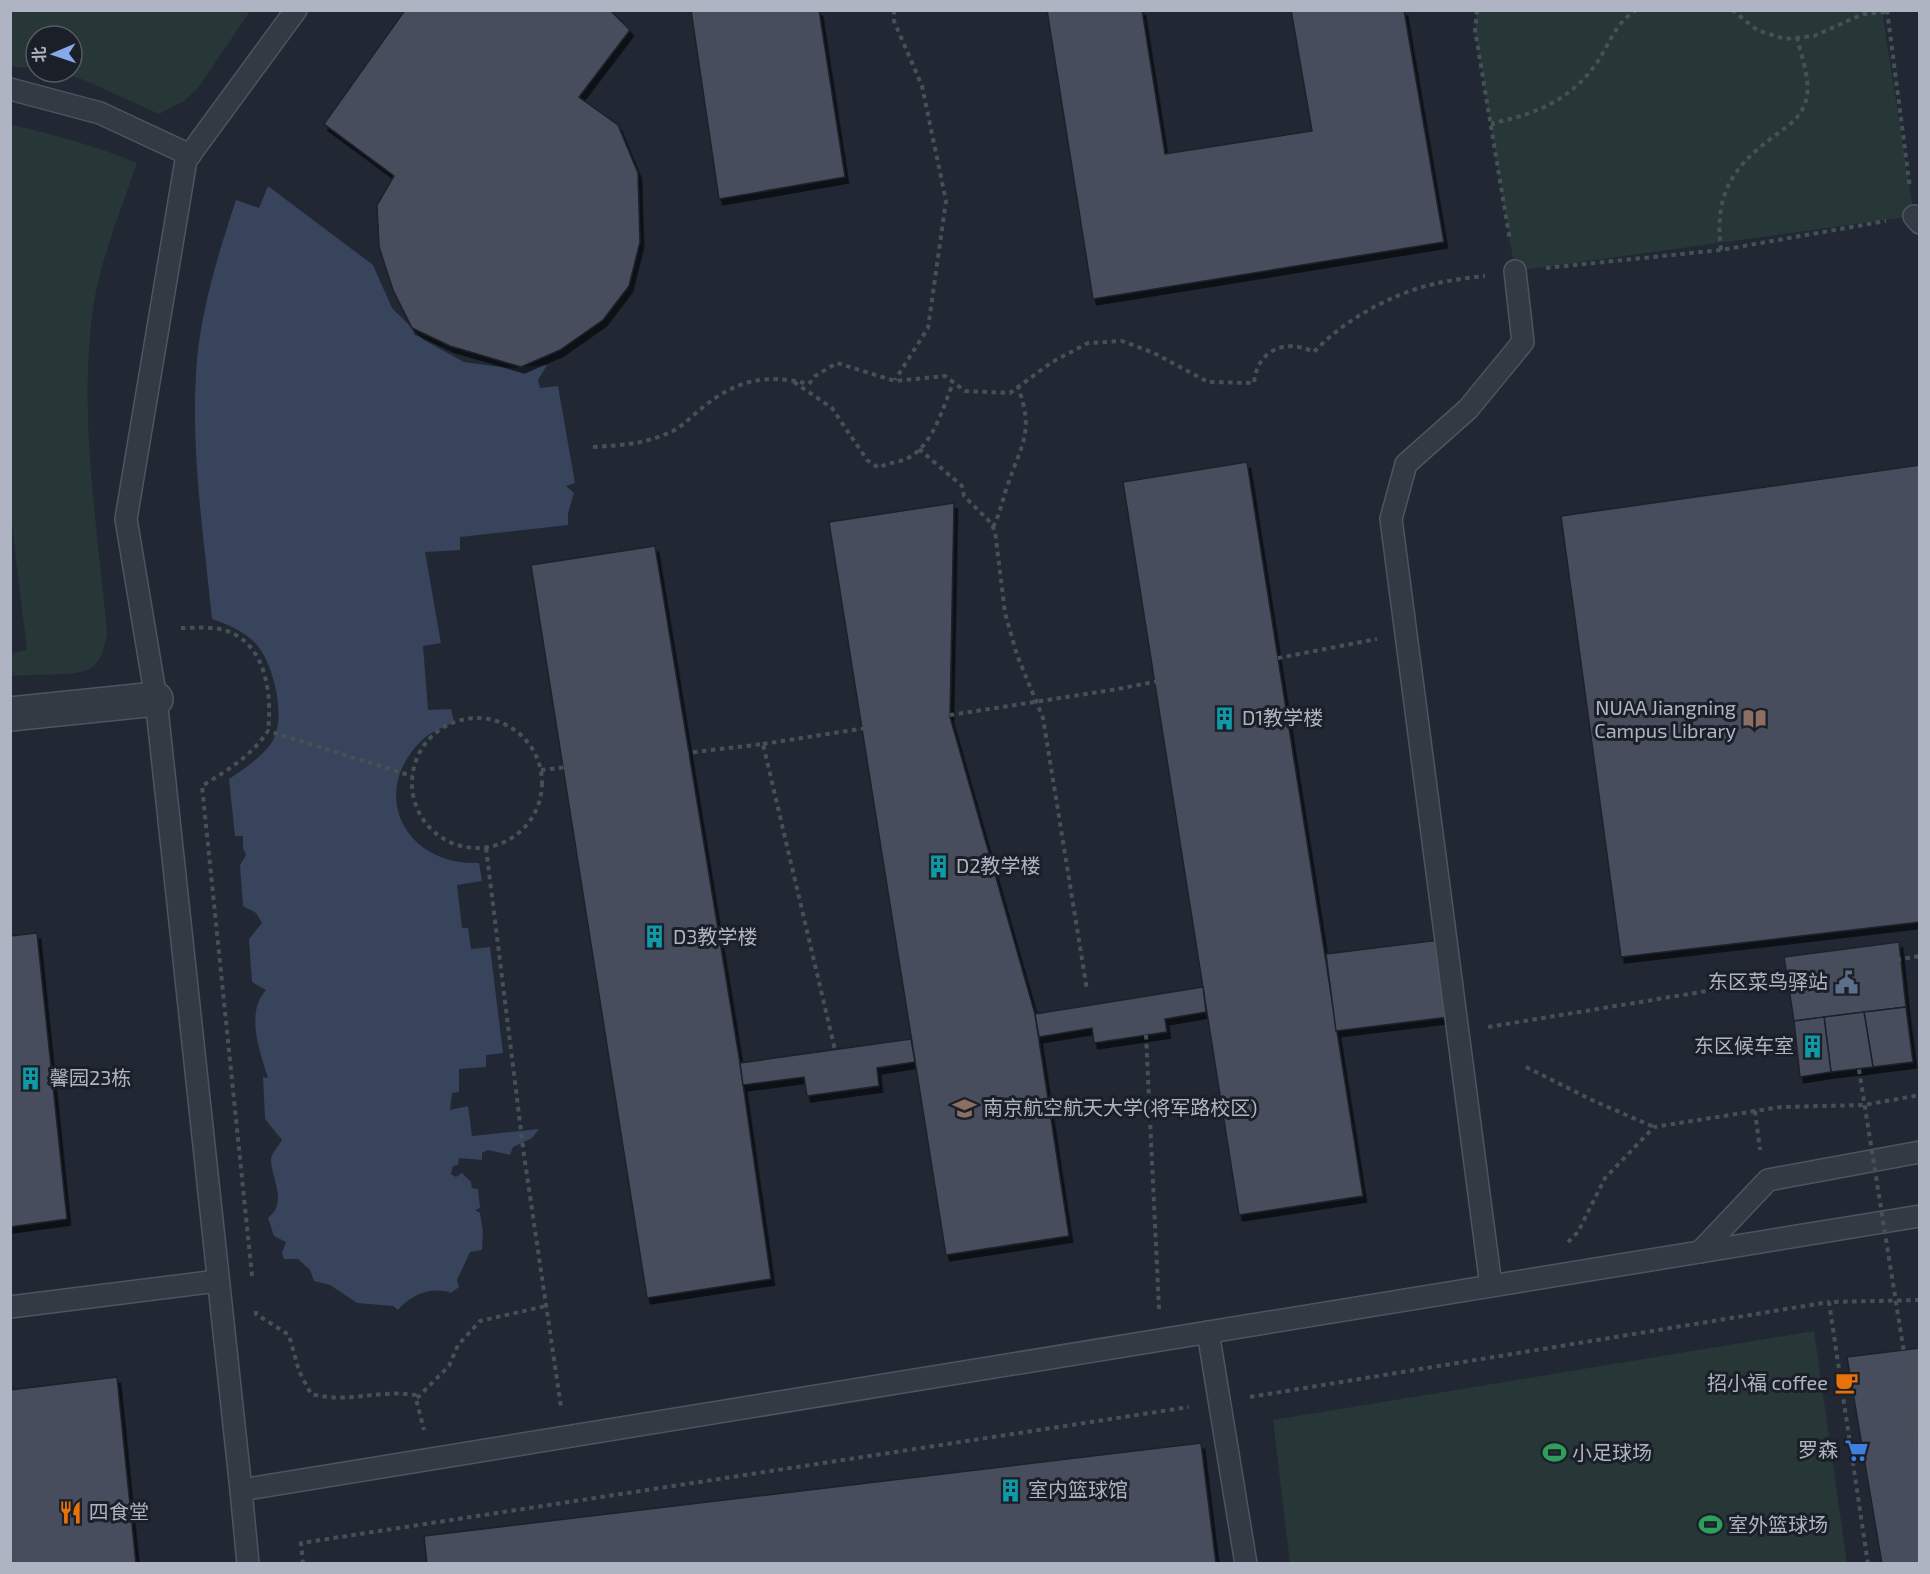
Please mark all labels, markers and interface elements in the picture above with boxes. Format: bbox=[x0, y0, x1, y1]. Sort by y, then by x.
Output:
north arrow bbox=[24, 24, 84, 84]
text: 北 bbox=[29, 46, 48, 63]
place label: NUAA Jiangning Campus Library bbox=[1594, 695, 1736, 742]
building icon: D1教学楼 bbox=[1211, 705, 1237, 731]
place label: D1教学楼 bbox=[1242, 705, 1323, 729]
library icon: NUAA Jiangning Campus Library bbox=[1741, 706, 1767, 732]
building icon: D2教学楼 bbox=[925, 853, 951, 879]
place label: D2教学楼 bbox=[956, 853, 1041, 877]
building icon: D3教学楼 bbox=[642, 924, 668, 950]
place label: D3教学楼 bbox=[673, 924, 757, 948]
place label: 东区菜鸟驿站 bbox=[1708, 969, 1828, 993]
public building icon: 东区菜鸟驿站 bbox=[1833, 969, 1859, 995]
place label: 东区候车室 bbox=[1694, 1033, 1794, 1057]
building icon: 东区候车室 bbox=[1799, 1033, 1825, 1059]
building icon: 馨园23栋 bbox=[18, 1065, 44, 1091]
place label: 馨园23栋 bbox=[49, 1065, 131, 1089]
school or university icon: 南京航空航天大学(将军路校区) bbox=[952, 1095, 978, 1121]
place label: 南京航空航天大学(将军路校区) bbox=[983, 1095, 1257, 1119]
place label: 招小福 coffee bbox=[1707, 1370, 1828, 1394]
cafe icon: 招小福 coffee bbox=[1833, 1370, 1859, 1396]
place label: 罗森 bbox=[1798, 1437, 1838, 1461]
supermarket icon: 罗森 bbox=[1843, 1437, 1869, 1463]
sports icon: 小足球场 bbox=[1541, 1440, 1567, 1466]
place label: 小足球场 bbox=[1572, 1440, 1652, 1464]
building icon: 室内篮球馆 bbox=[997, 1477, 1023, 1503]
place label: 室内篮球馆 bbox=[1028, 1477, 1128, 1501]
restaurant icon: 四食堂 bbox=[58, 1499, 84, 1525]
place label: 四食堂 bbox=[89, 1499, 149, 1523]
sports icon: 室外篮球场 bbox=[1697, 1512, 1723, 1538]
place label: 室外篮球场 bbox=[1728, 1512, 1828, 1536]

